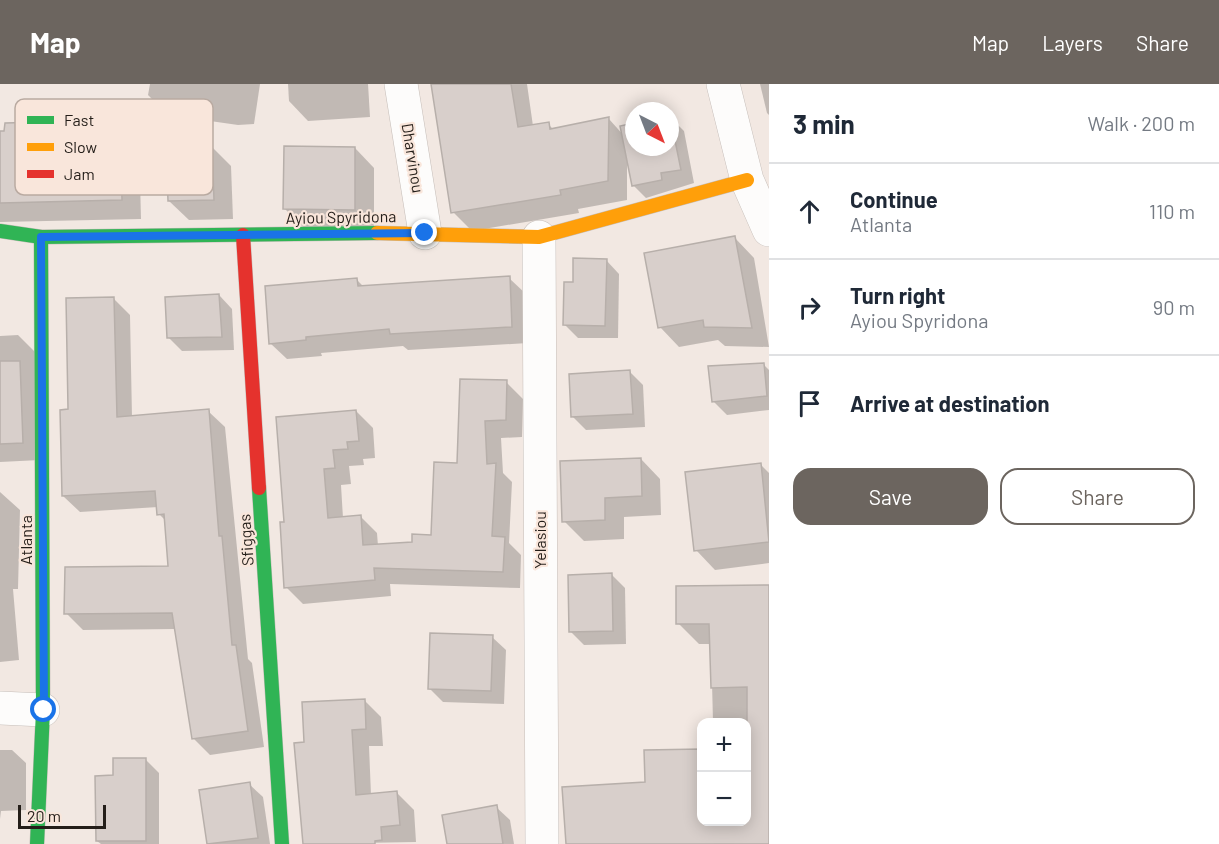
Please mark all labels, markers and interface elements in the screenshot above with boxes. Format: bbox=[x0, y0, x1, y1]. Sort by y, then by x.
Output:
text: Map bbox=[30, 25, 81, 59]
text: Map bbox=[972, 30, 1009, 55]
text: Layers bbox=[1042, 30, 1103, 55]
text: Share bbox=[1136, 30, 1189, 55]
legend bbox=[15, 99, 213, 195]
north arrow bbox=[625, 102, 679, 156]
text: 3 min bbox=[793, 108, 855, 139]
text: Fast bbox=[64, 110, 94, 129]
text: Walk · 200 m bbox=[1087, 111, 1195, 135]
street label: Dharvinou bbox=[399, 122, 428, 194]
text: Slow bbox=[64, 137, 97, 156]
text: Jam bbox=[64, 164, 95, 183]
text: Continue bbox=[850, 186, 938, 212]
icon: ahead bbox=[793, 195, 826, 228]
text: 110 m bbox=[1149, 199, 1195, 223]
street label: Ayiou Spyridona bbox=[285, 206, 397, 227]
text: Atlanta bbox=[850, 212, 912, 236]
route end bbox=[411, 219, 437, 245]
text: Turn right bbox=[850, 282, 945, 308]
icon: right bbox=[793, 291, 826, 324]
text: 90 m bbox=[1153, 295, 1195, 319]
text: Ayiou Spyridona bbox=[850, 308, 988, 332]
icon: arrive bbox=[793, 387, 826, 420]
text: Arrive at destination bbox=[850, 390, 1049, 416]
button: Save bbox=[793, 468, 988, 525]
button: Share bbox=[1000, 468, 1195, 525]
street label: Yelasiou bbox=[530, 511, 549, 569]
street label: Sfiggas bbox=[234, 513, 257, 567]
street label: Atlanta bbox=[16, 515, 35, 565]
route start bbox=[30, 696, 56, 722]
map controls bbox=[697, 718, 751, 826]
button: + bbox=[697, 718, 751, 772]
button: − bbox=[697, 772, 751, 826]
scale bar bbox=[18, 802, 106, 830]
text: 20 m bbox=[27, 806, 61, 825]

